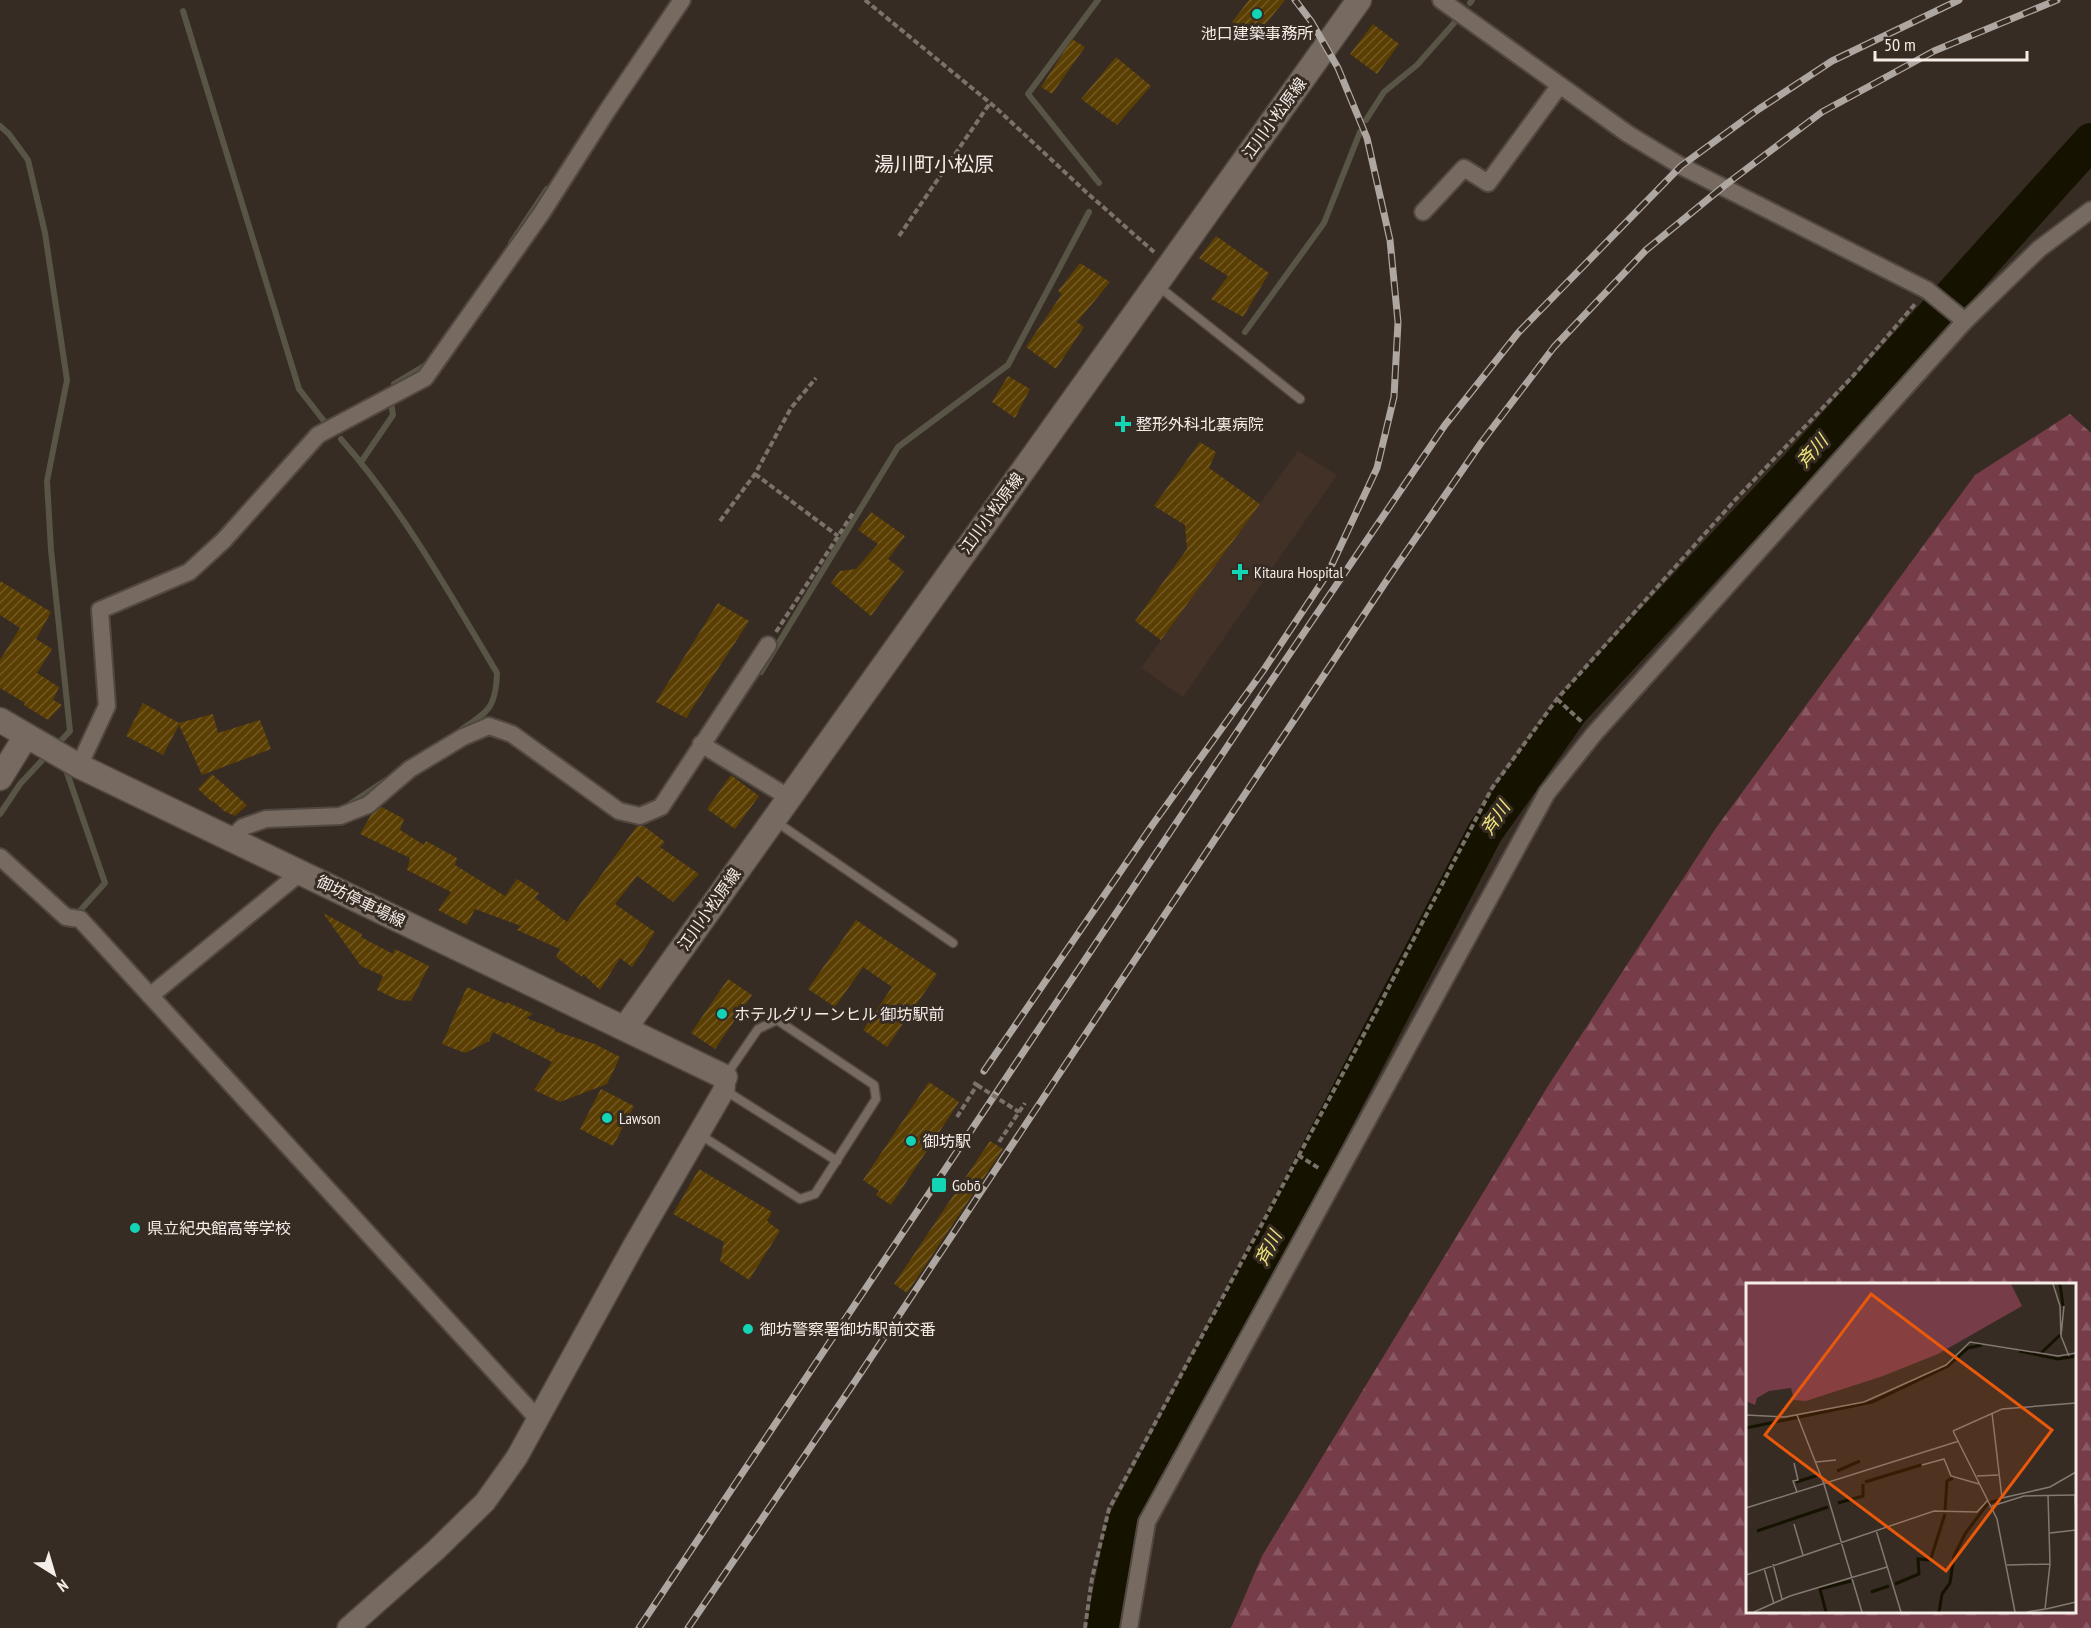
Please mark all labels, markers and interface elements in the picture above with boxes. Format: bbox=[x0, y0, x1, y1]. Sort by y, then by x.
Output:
marker: 池口建築事務所 bbox=[1250, 7, 1264, 21]
place label: 池口建築事務所 bbox=[1201, 23, 1313, 43]
scale bar bbox=[1875, 24, 2026, 62]
text: 50 m bbox=[1884, 33, 1916, 56]
street label: 江川小松原線 bbox=[1238, 73, 1310, 163]
district label: 湯川町小松原 bbox=[874, 151, 994, 177]
place label: 整形外科北裏病院 bbox=[1136, 414, 1264, 434]
marker: 整形外科北裏病院 bbox=[1114, 415, 1132, 433]
water label: 斉川 bbox=[1791, 428, 1834, 472]
street label: 江川小松原線 bbox=[955, 468, 1027, 558]
place label: Kitaura Hospital bbox=[1254, 562, 1343, 582]
marker: Kitaura Hospital bbox=[1231, 563, 1249, 581]
water label: 斉川 bbox=[1475, 795, 1516, 839]
street label: 江川小松原線 bbox=[673, 864, 745, 954]
street label: 御坊停車場線 bbox=[313, 871, 409, 931]
place label: ホテルグリーンヒル 御坊駅前 bbox=[734, 1004, 945, 1024]
marker: ホテルグリーンヒル 御坊駅前 bbox=[715, 1007, 729, 1021]
place label: Lawson bbox=[619, 1108, 661, 1128]
marker: Lawson bbox=[600, 1111, 614, 1125]
place label: 御坊駅 bbox=[923, 1131, 971, 1151]
marker: 御坊駅 bbox=[904, 1134, 918, 1148]
place label: Gobō bbox=[952, 1175, 981, 1195]
marker: Gobō bbox=[930, 1176, 948, 1194]
place label: 県立紀央館高等学校 bbox=[147, 1218, 291, 1238]
marker: 県立紀央館高等学校 bbox=[128, 1221, 142, 1235]
water label: 斉川 bbox=[1250, 1225, 1287, 1269]
inset map bbox=[1746, 1283, 2076, 1613]
place label: 御坊警察署御坊駅前交番 bbox=[760, 1319, 936, 1339]
marker: 御坊警察署御坊駅前交番 bbox=[741, 1322, 755, 1336]
north arrow bbox=[24, 1544, 84, 1604]
text: N bbox=[54, 1575, 72, 1597]

